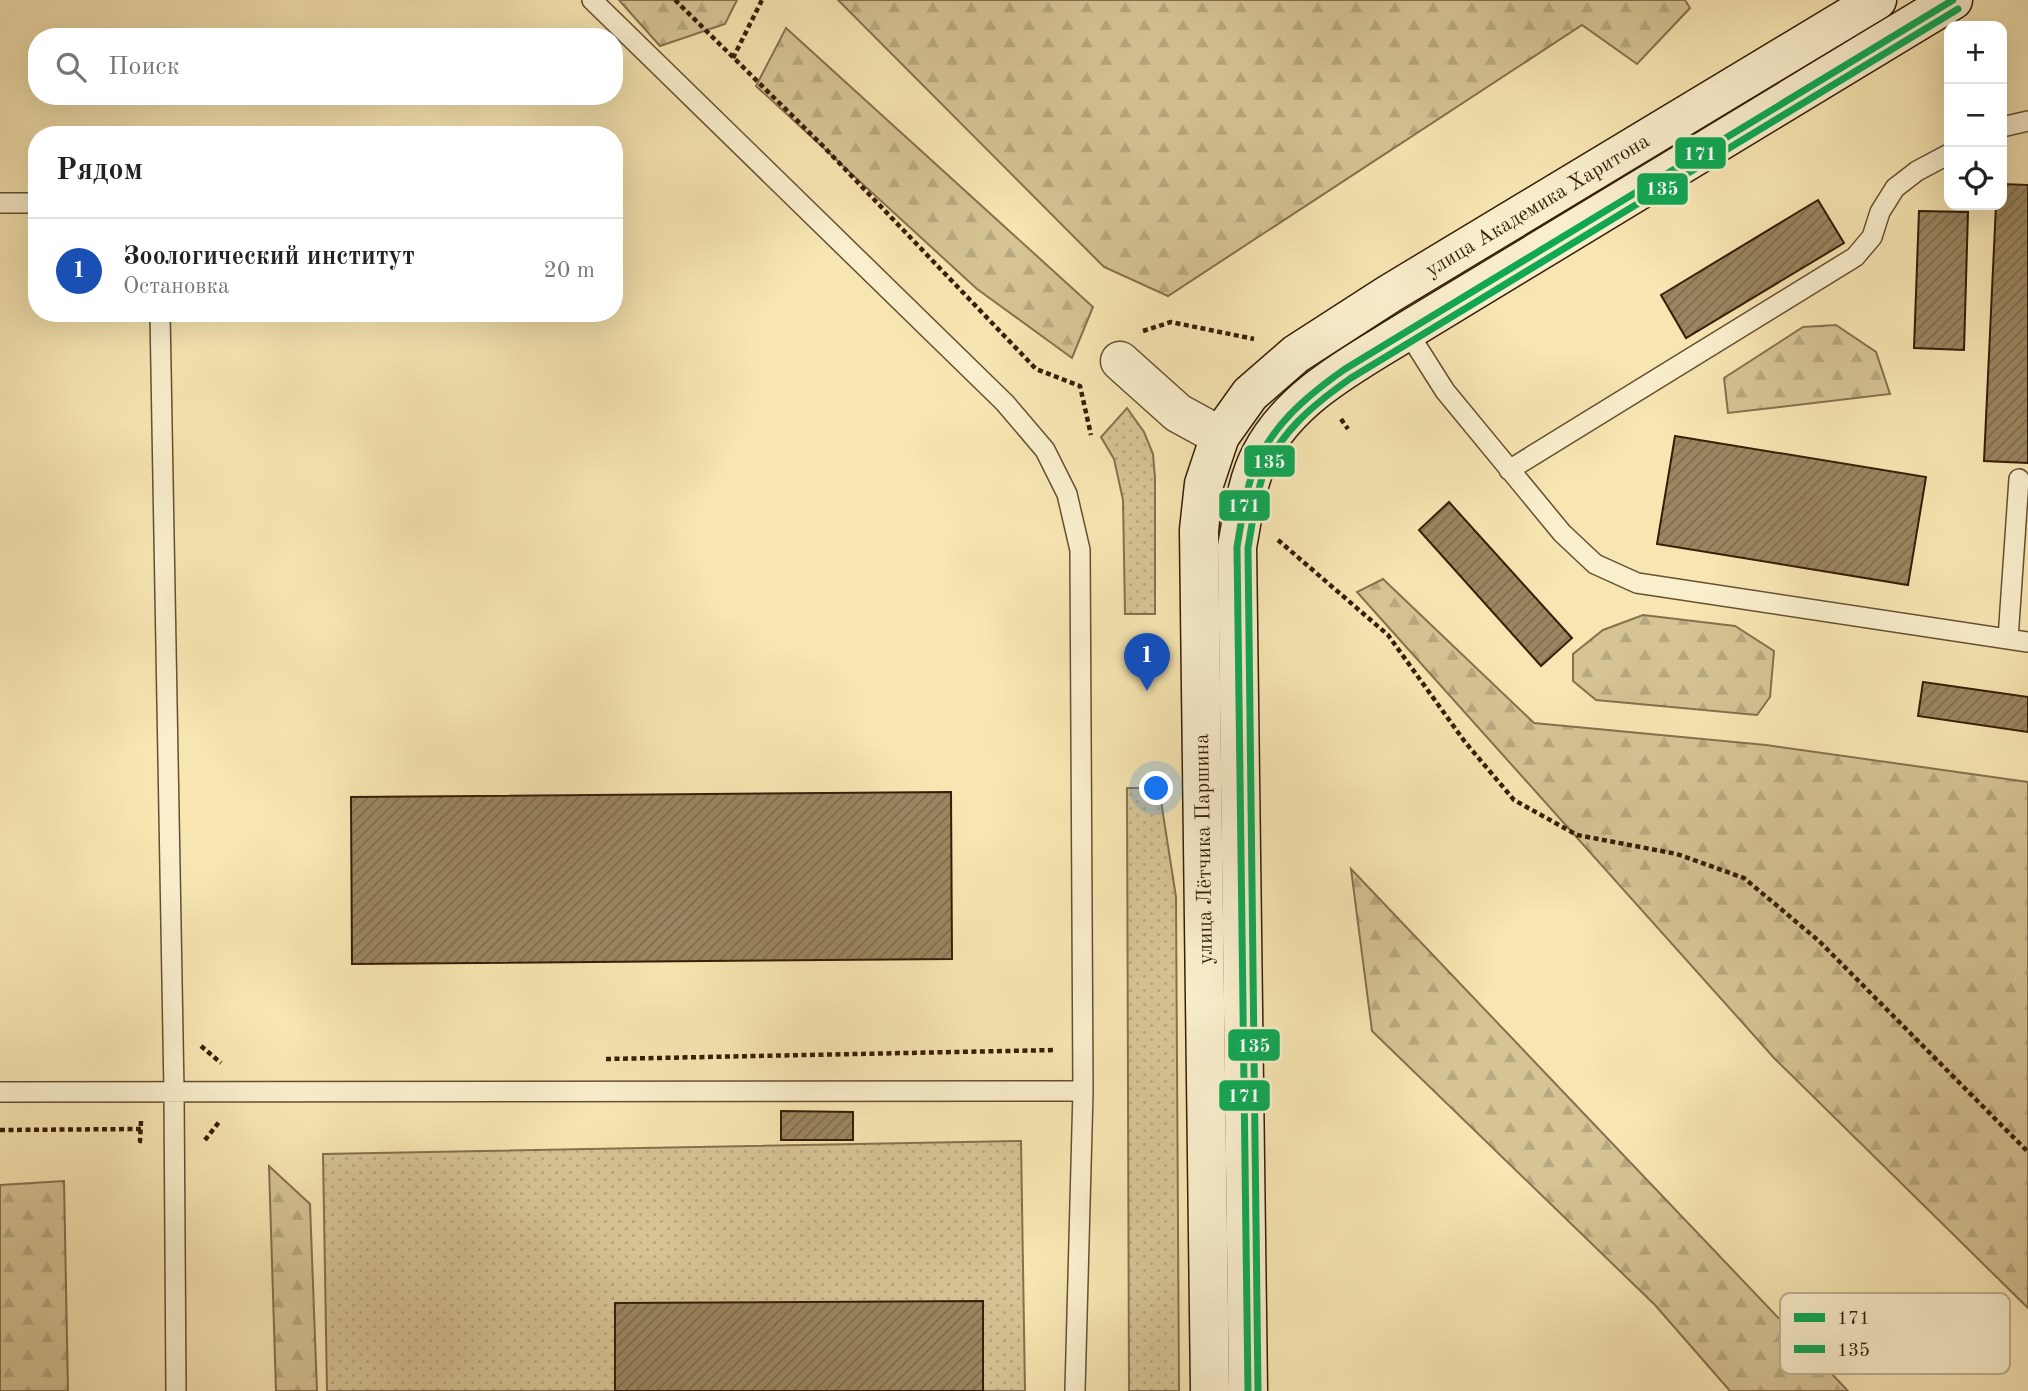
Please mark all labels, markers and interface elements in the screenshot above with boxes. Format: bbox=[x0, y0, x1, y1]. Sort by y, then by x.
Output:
map controls bbox=[1944, 21, 2007, 210]
button: + bbox=[1944, 21, 2007, 84]
search box bbox=[28, 28, 623, 105]
icon: search bbox=[52, 48, 90, 86]
text: Поиск bbox=[108, 54, 180, 80]
button: − bbox=[1944, 84, 2007, 147]
street label: улица Академика Харитона bbox=[1422, 131, 1653, 282]
line badge: 171 bbox=[1674, 136, 1727, 170]
text: 171 bbox=[1683, 146, 1717, 165]
button: locate bbox=[1944, 147, 2007, 210]
text: Рядом bbox=[56, 156, 143, 186]
line badge: 135 bbox=[1636, 172, 1689, 206]
text: 135 bbox=[1645, 181, 1679, 200]
text: Зоологический институт bbox=[123, 244, 415, 270]
text: 1 bbox=[72, 259, 86, 282]
text: 20 m bbox=[544, 259, 595, 282]
text: Остановка bbox=[123, 275, 229, 298]
line badge: 135 bbox=[1243, 444, 1296, 478]
text: 135 bbox=[1252, 454, 1286, 473]
line badge: 171 bbox=[1218, 489, 1271, 522]
text: 171 bbox=[1227, 498, 1261, 517]
pin: 1 bbox=[1124, 633, 1170, 691]
street label: улица Лётчика Паршина bbox=[1192, 733, 1217, 965]
your location bbox=[1139, 771, 1173, 805]
line badge: 135 bbox=[1227, 1028, 1281, 1062]
text: 135 bbox=[1237, 1038, 1271, 1057]
line badge: 171 bbox=[1218, 1079, 1271, 1112]
text: 171 bbox=[1227, 1088, 1261, 1107]
legend bbox=[1780, 1293, 2010, 1374]
text: 171 bbox=[1837, 1310, 1870, 1329]
text: 135 bbox=[1837, 1342, 1870, 1361]

